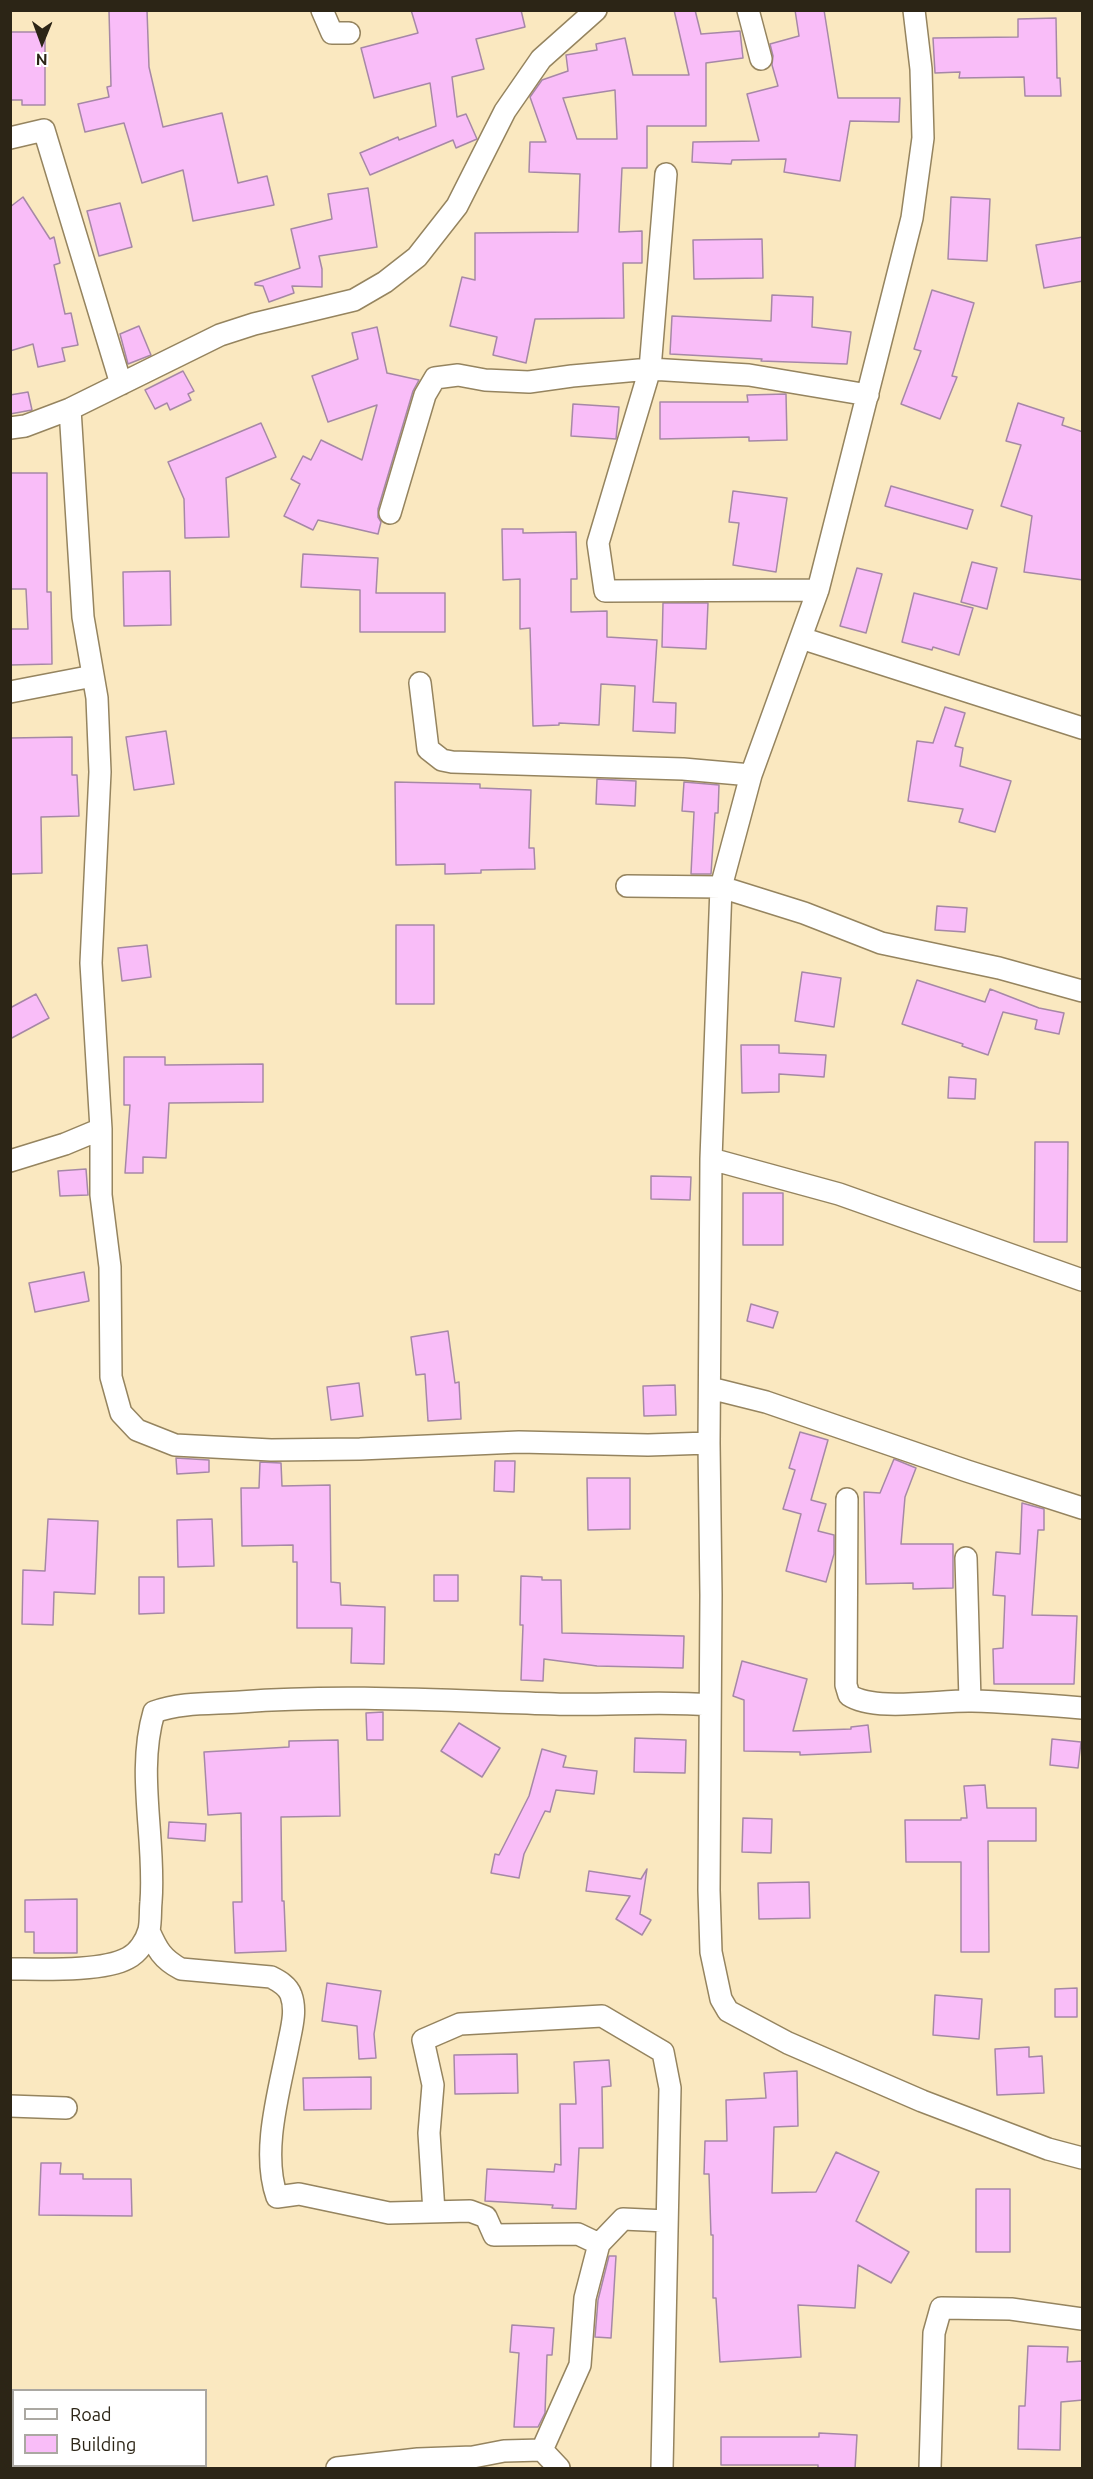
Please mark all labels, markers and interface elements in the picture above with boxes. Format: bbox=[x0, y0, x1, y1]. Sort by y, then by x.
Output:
north arrow bbox=[12, 12, 72, 72]
text: N bbox=[36, 51, 48, 69]
legend bbox=[12, 2389, 207, 2467]
text: Road bbox=[70, 2404, 112, 2424]
text: Building bbox=[70, 2434, 136, 2454]

